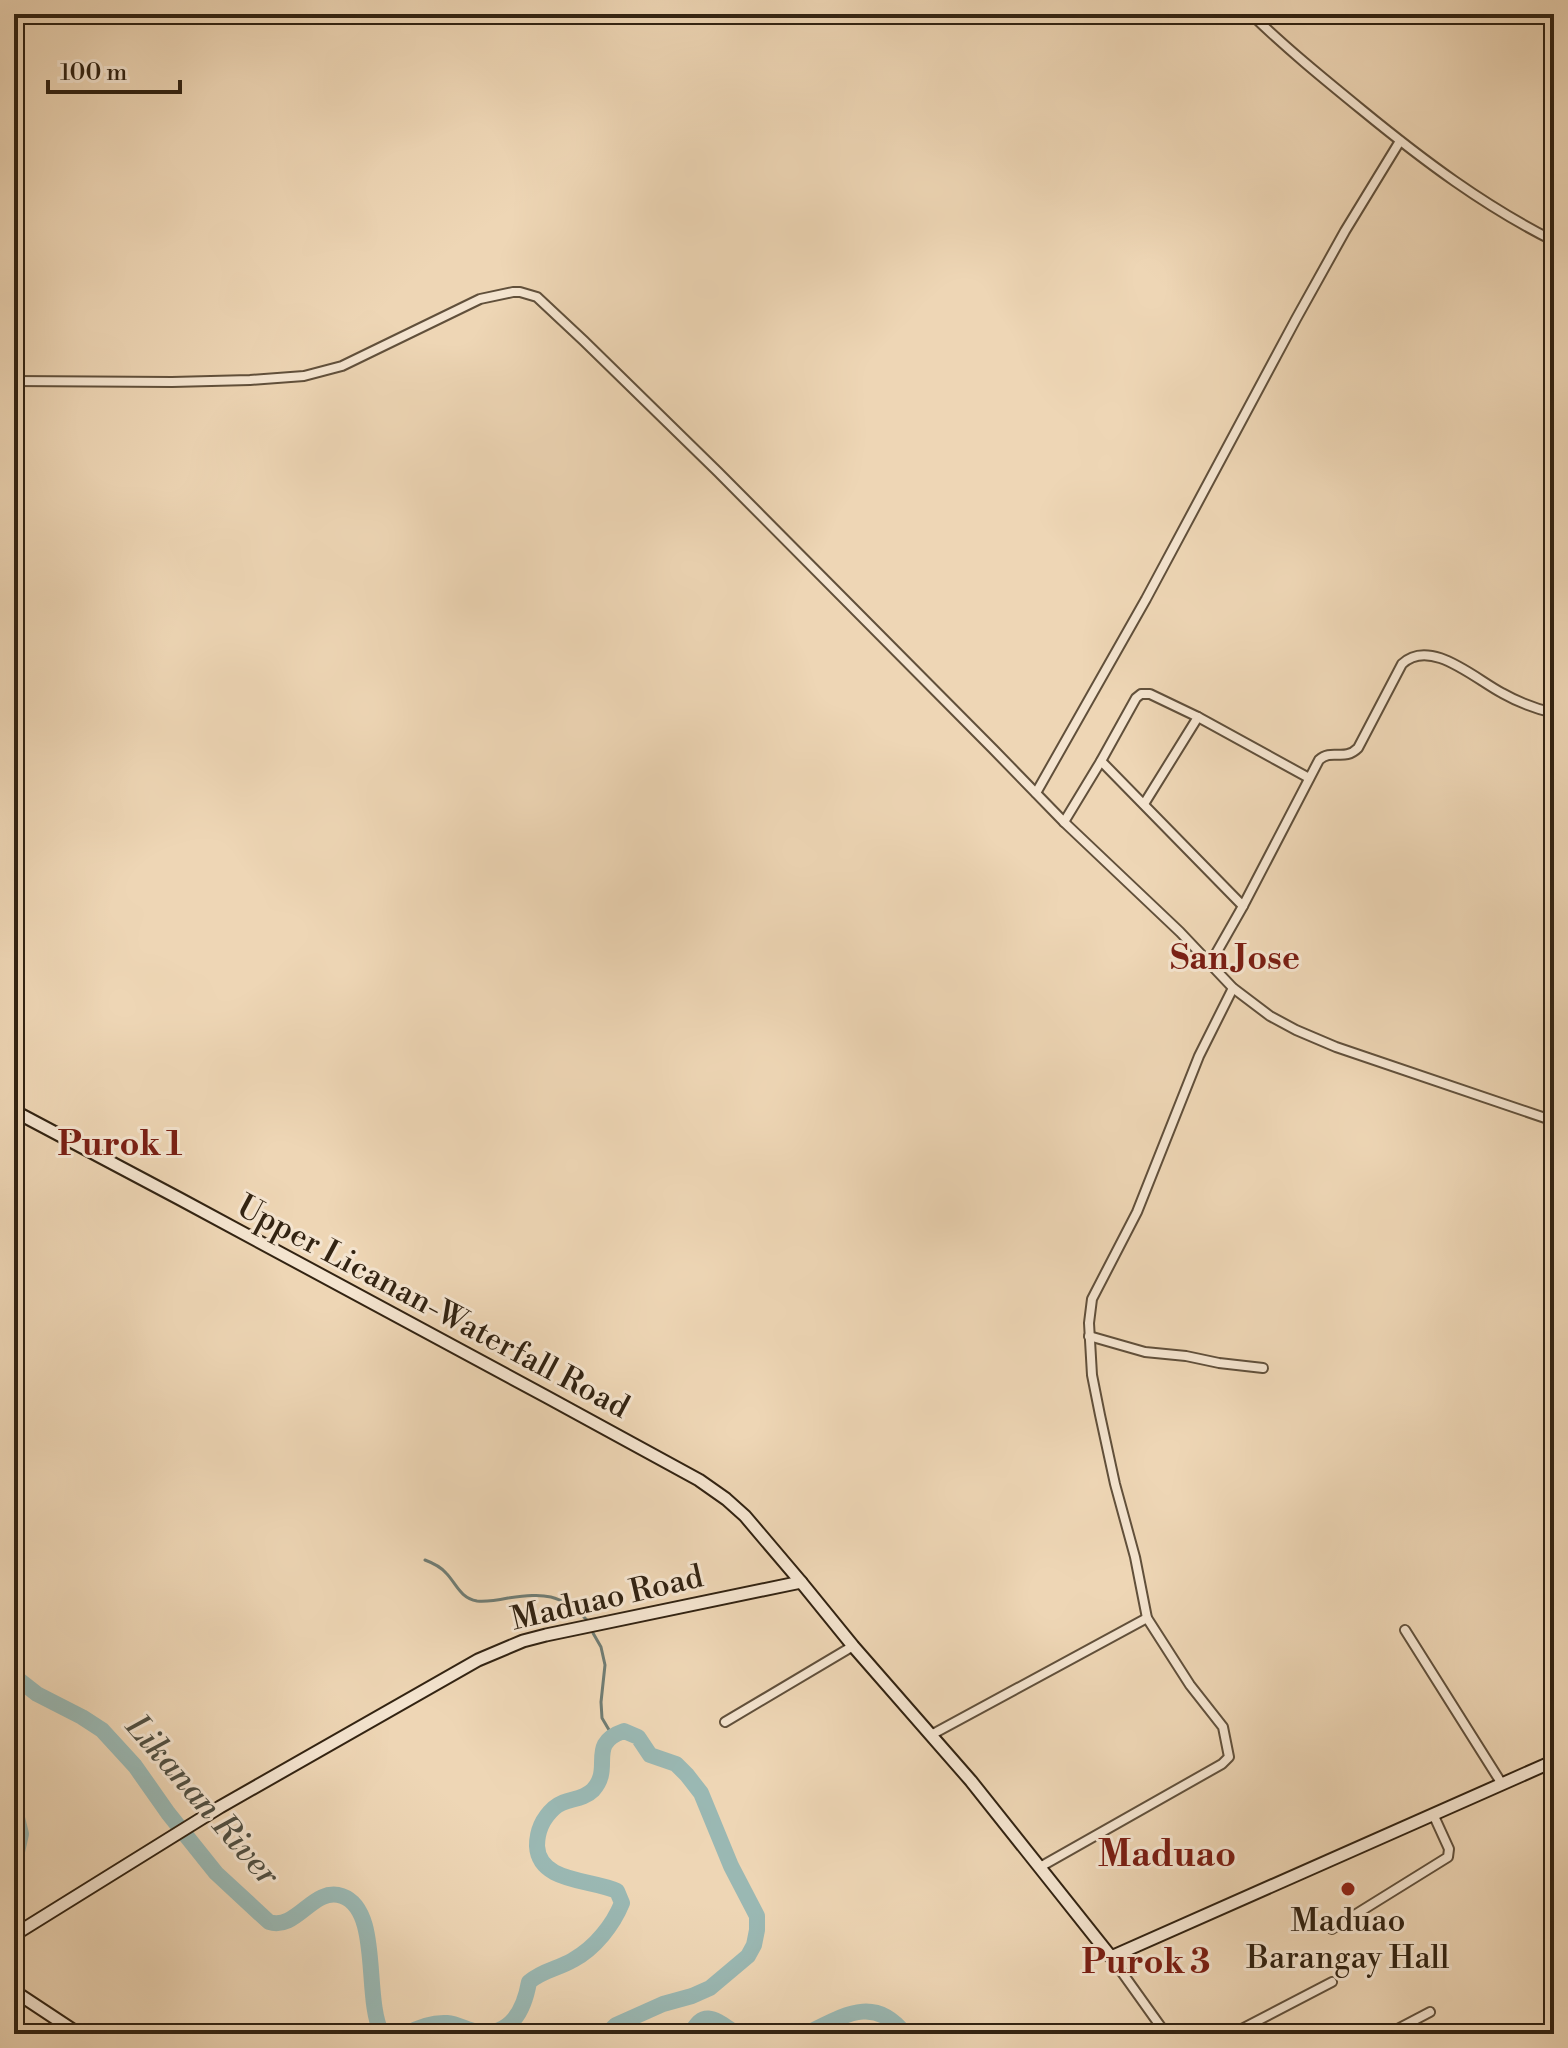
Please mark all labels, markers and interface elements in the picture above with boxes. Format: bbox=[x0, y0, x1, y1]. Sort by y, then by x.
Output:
scale bar bbox=[48, 44, 180, 94]
text: 100 m bbox=[60, 58, 127, 88]
district label: San Jose bbox=[1170, 938, 1300, 980]
district label: Purok 1 bbox=[58, 1124, 183, 1166]
street label: Upper Licanan-Waterfall Road bbox=[230, 1186, 636, 1428]
street label: Maduao Road bbox=[507, 1556, 707, 1640]
water label: Likanan River bbox=[116, 1706, 288, 1896]
district label: Maduao bbox=[1098, 1833, 1236, 1878]
marker: Maduao Barangay Hall bbox=[1339, 1880, 1357, 1898]
place label: Maduao Barangay Hall bbox=[1245, 1901, 1450, 1978]
district label: Purok 3 bbox=[1082, 1942, 1210, 1984]

